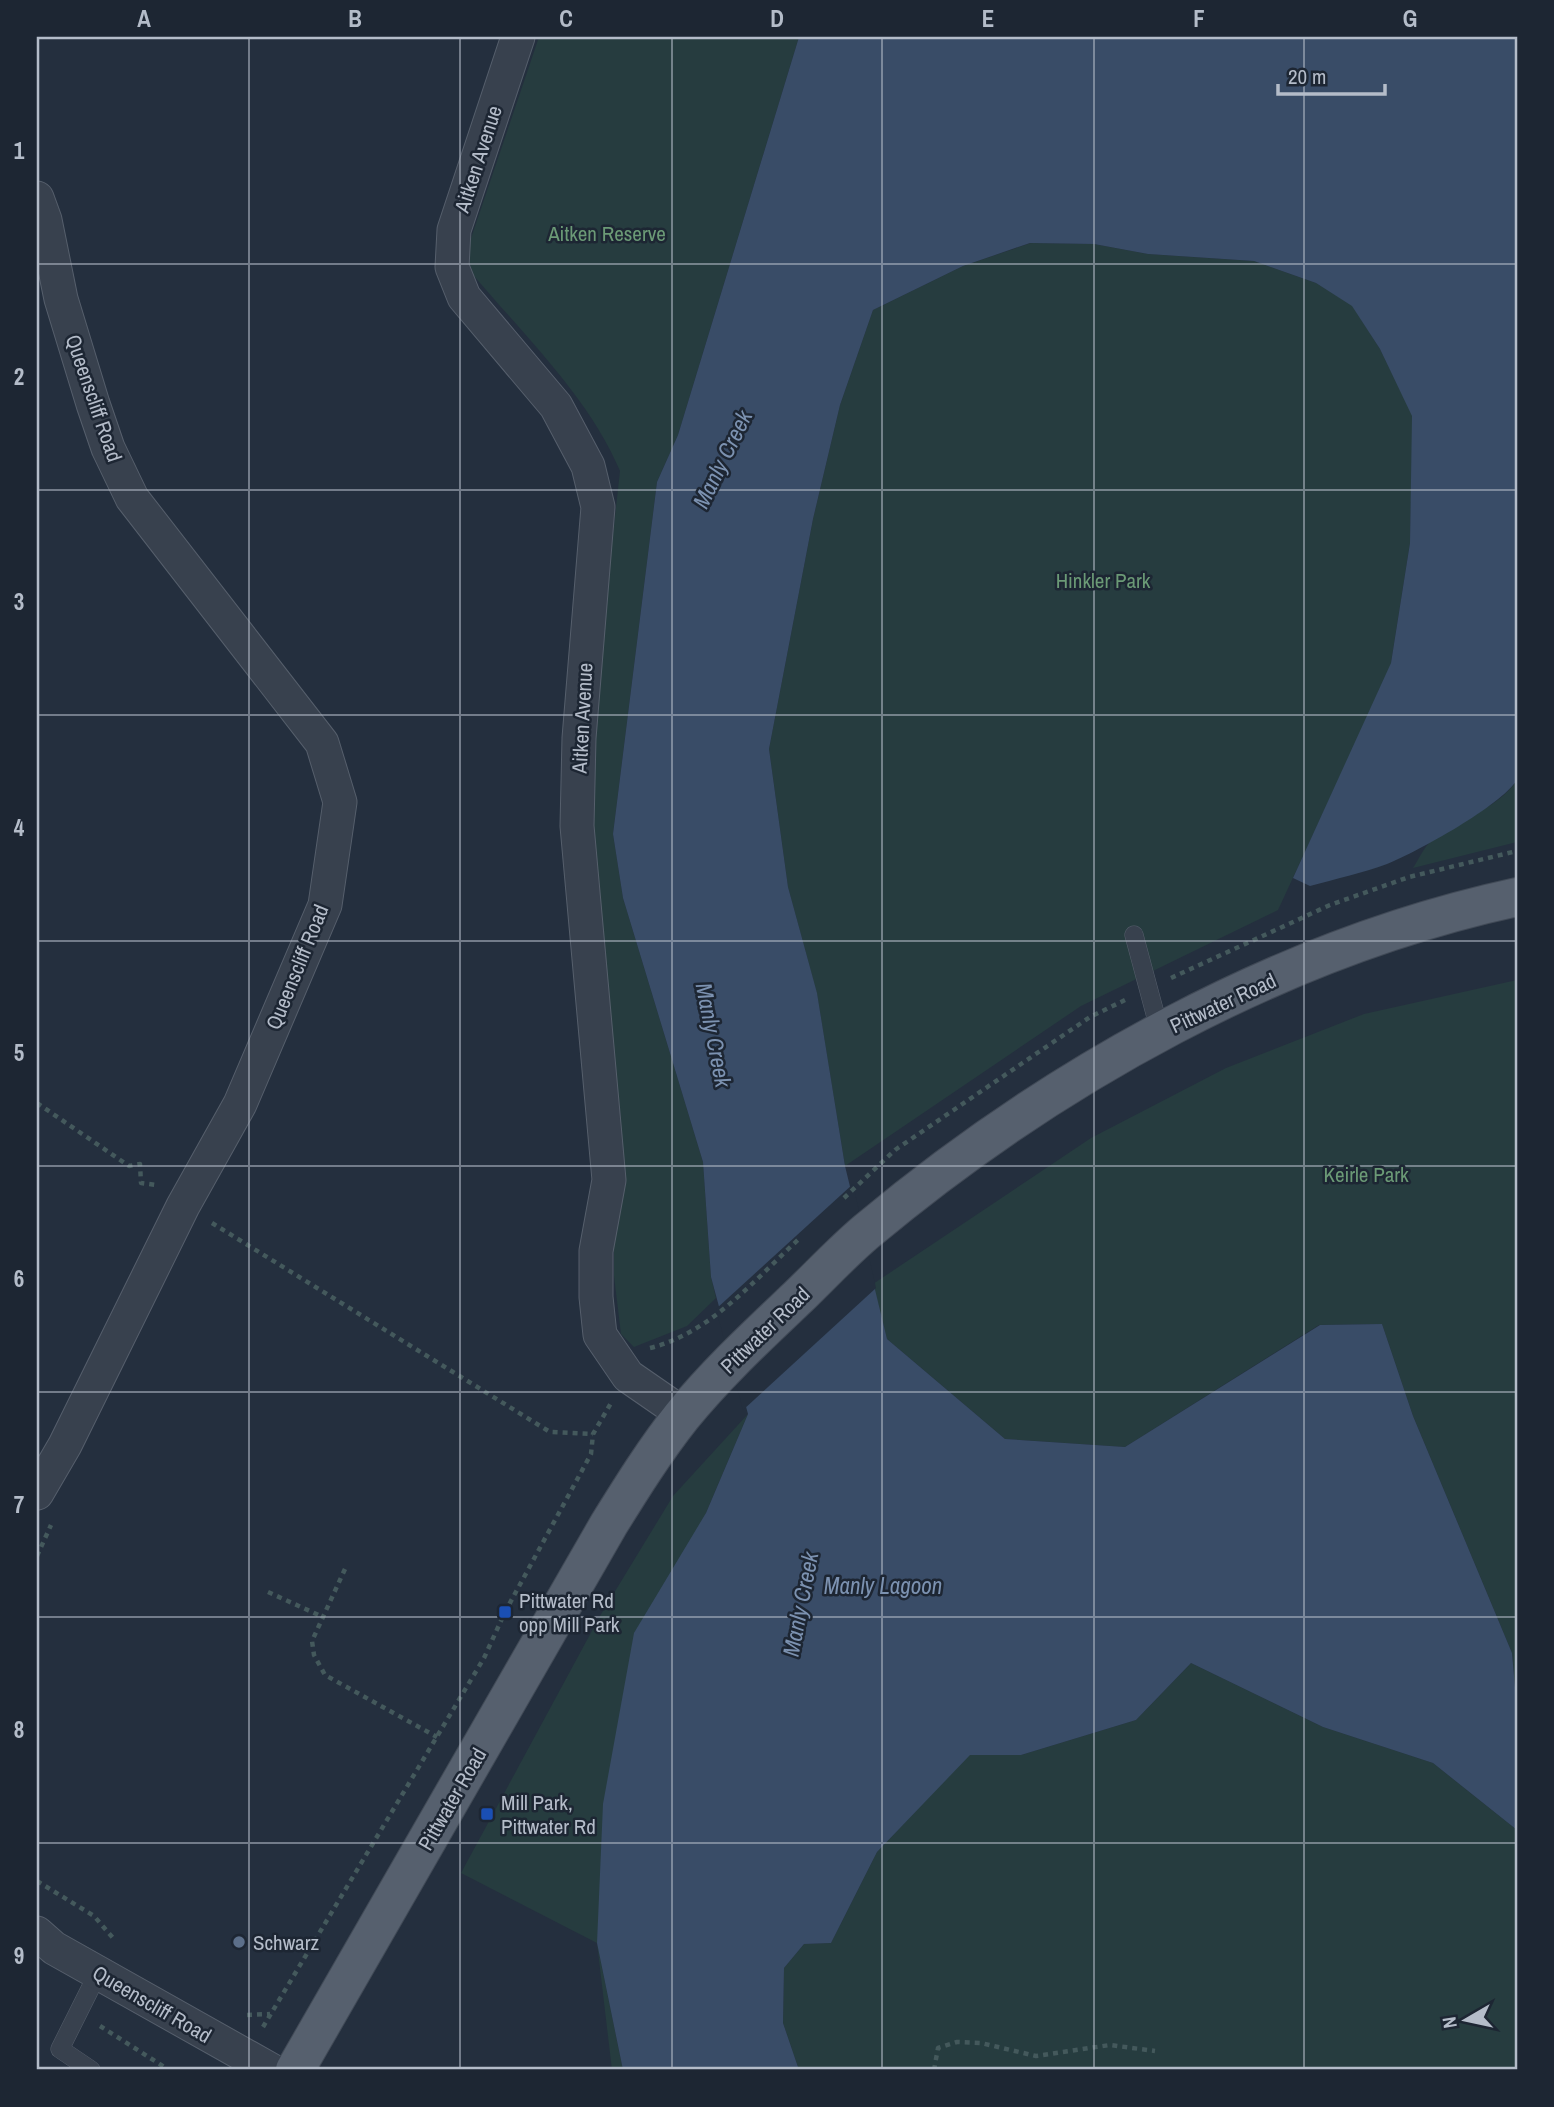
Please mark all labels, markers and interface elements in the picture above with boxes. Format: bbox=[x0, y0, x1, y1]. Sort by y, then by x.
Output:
text: A bbox=[137, 3, 151, 34]
text: B bbox=[348, 3, 362, 34]
text: C bbox=[559, 3, 573, 34]
text: D bbox=[770, 3, 784, 34]
text: E bbox=[982, 3, 994, 34]
text: F bbox=[1193, 3, 1205, 34]
text: G bbox=[1403, 3, 1417, 34]
scale bar bbox=[1278, 52, 1384, 96]
text: 20 m bbox=[1288, 62, 1326, 91]
street label: Aitken Avenue bbox=[447, 102, 509, 217]
text: 1 bbox=[14, 135, 25, 166]
park label: Aitken Reserve bbox=[547, 219, 666, 248]
street label: Queenscliff Road bbox=[59, 331, 129, 465]
text: 2 bbox=[14, 361, 24, 392]
water label: Manly Creek bbox=[685, 403, 760, 513]
park label: Hinkler Park bbox=[1056, 566, 1151, 595]
text: 3 bbox=[14, 586, 24, 617]
street label: Aitken Avenue bbox=[565, 662, 599, 775]
text: 4 bbox=[14, 812, 25, 843]
street label: Queenscliff Road bbox=[259, 900, 335, 1034]
street label: Pittwater Road bbox=[1165, 966, 1281, 1040]
water label: Manly Creek bbox=[689, 980, 740, 1091]
text: 5 bbox=[14, 1037, 24, 1068]
park label: Keirle Park bbox=[1323, 1160, 1409, 1189]
text: 6 bbox=[14, 1263, 24, 1294]
street label: Pittwater Road bbox=[714, 1280, 816, 1380]
text: 7 bbox=[14, 1489, 24, 1520]
water label: Manly Creek bbox=[775, 1548, 826, 1659]
water label: Manly Lagoon bbox=[824, 1570, 942, 1601]
place label: Pittwater Rd opp Mill Park bbox=[519, 1586, 620, 1639]
marker: Pittwater Rd opp Mill Park bbox=[497, 1604, 513, 1620]
text: 8 bbox=[14, 1714, 24, 1745]
street label: Pittwater Road bbox=[411, 1742, 493, 1856]
place label: Mill Park, Pittwater Rd bbox=[501, 1788, 596, 1841]
marker: Mill Park, Pittwater Rd bbox=[479, 1806, 495, 1822]
place label: Schwarz bbox=[253, 1928, 319, 1957]
marker: Schwarz bbox=[231, 1934, 247, 1950]
text: 9 bbox=[14, 1940, 24, 1971]
street label: Queenscliff Road bbox=[87, 1958, 217, 2050]
north arrow bbox=[1432, 1984, 1502, 2054]
text: N bbox=[1435, 2015, 1463, 2030]

